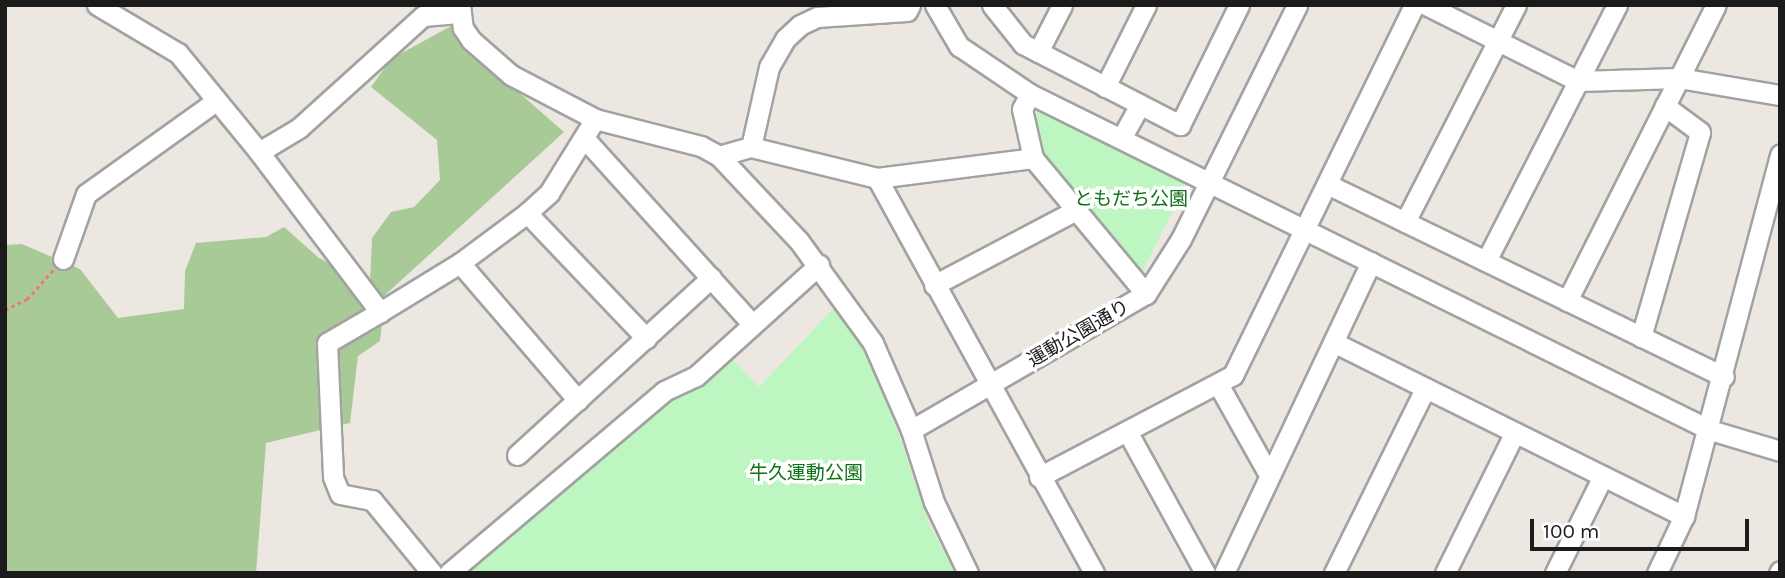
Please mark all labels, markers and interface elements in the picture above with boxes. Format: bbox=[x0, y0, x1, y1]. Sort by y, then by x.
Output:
park label: ともだち公園 bbox=[1074, 189, 1188, 211]
street label: 運動公園通り bbox=[1024, 296, 1134, 372]
park label: 牛久運動公園 bbox=[749, 463, 863, 485]
scale bar bbox=[1533, 504, 1752, 548]
text: 100 m bbox=[1543, 519, 1600, 543]

